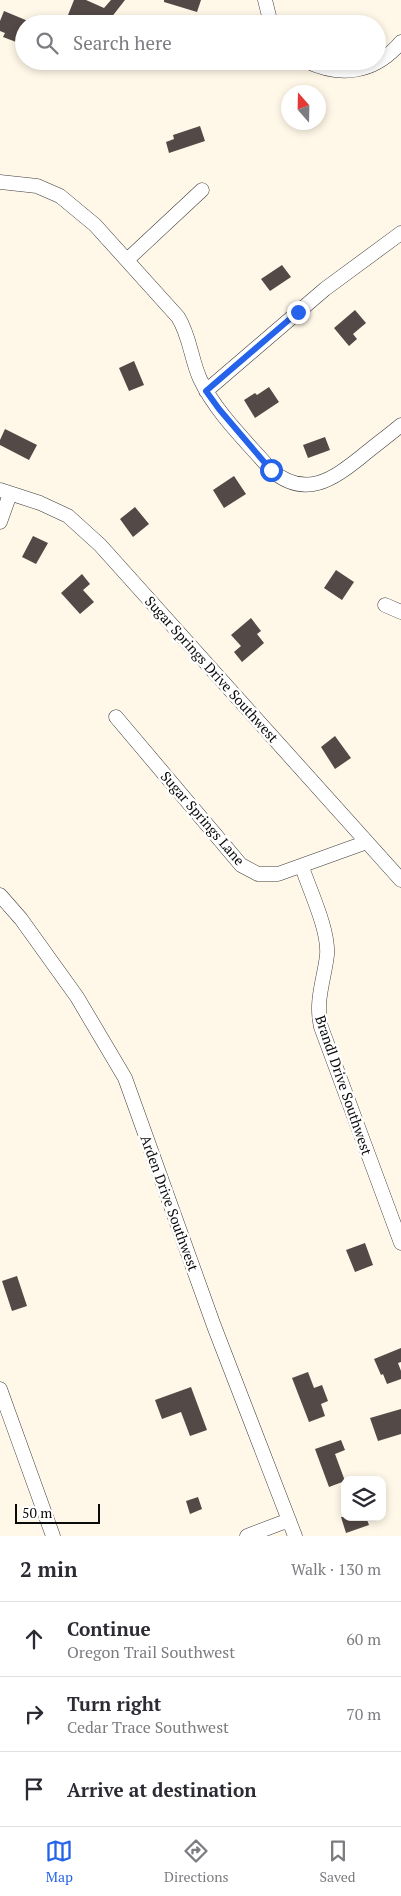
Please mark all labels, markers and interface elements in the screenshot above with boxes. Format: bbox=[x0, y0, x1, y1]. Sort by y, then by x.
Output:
search box bbox=[15, 15, 386, 70]
icon: search bbox=[33, 29, 61, 57]
text: Search here bbox=[73, 30, 172, 55]
north arrow bbox=[281, 85, 326, 130]
route end bbox=[287, 301, 310, 324]
route start bbox=[260, 459, 283, 482]
street label: Sugar Springs Drive Southwest bbox=[141, 592, 283, 747]
street label: Sugar Springs Lane bbox=[157, 767, 249, 869]
street label: Brandl Drive Southwest bbox=[311, 1013, 377, 1158]
street label: Arden Drive Southwest bbox=[137, 1132, 204, 1274]
map controls bbox=[341, 1476, 386, 1521]
button: layers bbox=[341, 1476, 386, 1521]
scale bar bbox=[15, 1501, 100, 1524]
text: 50 m bbox=[22, 1503, 52, 1522]
text: 2 min bbox=[20, 1555, 77, 1583]
text: Walk · 130 m bbox=[291, 1558, 381, 1580]
text: Continue bbox=[67, 1616, 151, 1641]
icon: ahead bbox=[20, 1625, 48, 1653]
text: 60 m bbox=[346, 1628, 381, 1650]
text: Oregon Trail Southwest bbox=[67, 1641, 235, 1663]
text: Turn right bbox=[67, 1691, 161, 1716]
icon: right bbox=[20, 1700, 48, 1728]
text: 70 m bbox=[346, 1703, 381, 1725]
text: Cedar Trace Southwest bbox=[67, 1716, 229, 1738]
icon: arrive bbox=[20, 1775, 48, 1803]
text: Arrive at destination bbox=[67, 1777, 256, 1802]
tab: Map bbox=[45, 1837, 73, 1886]
tab: Directions bbox=[164, 1837, 229, 1886]
tab: Saved bbox=[319, 1837, 356, 1886]

